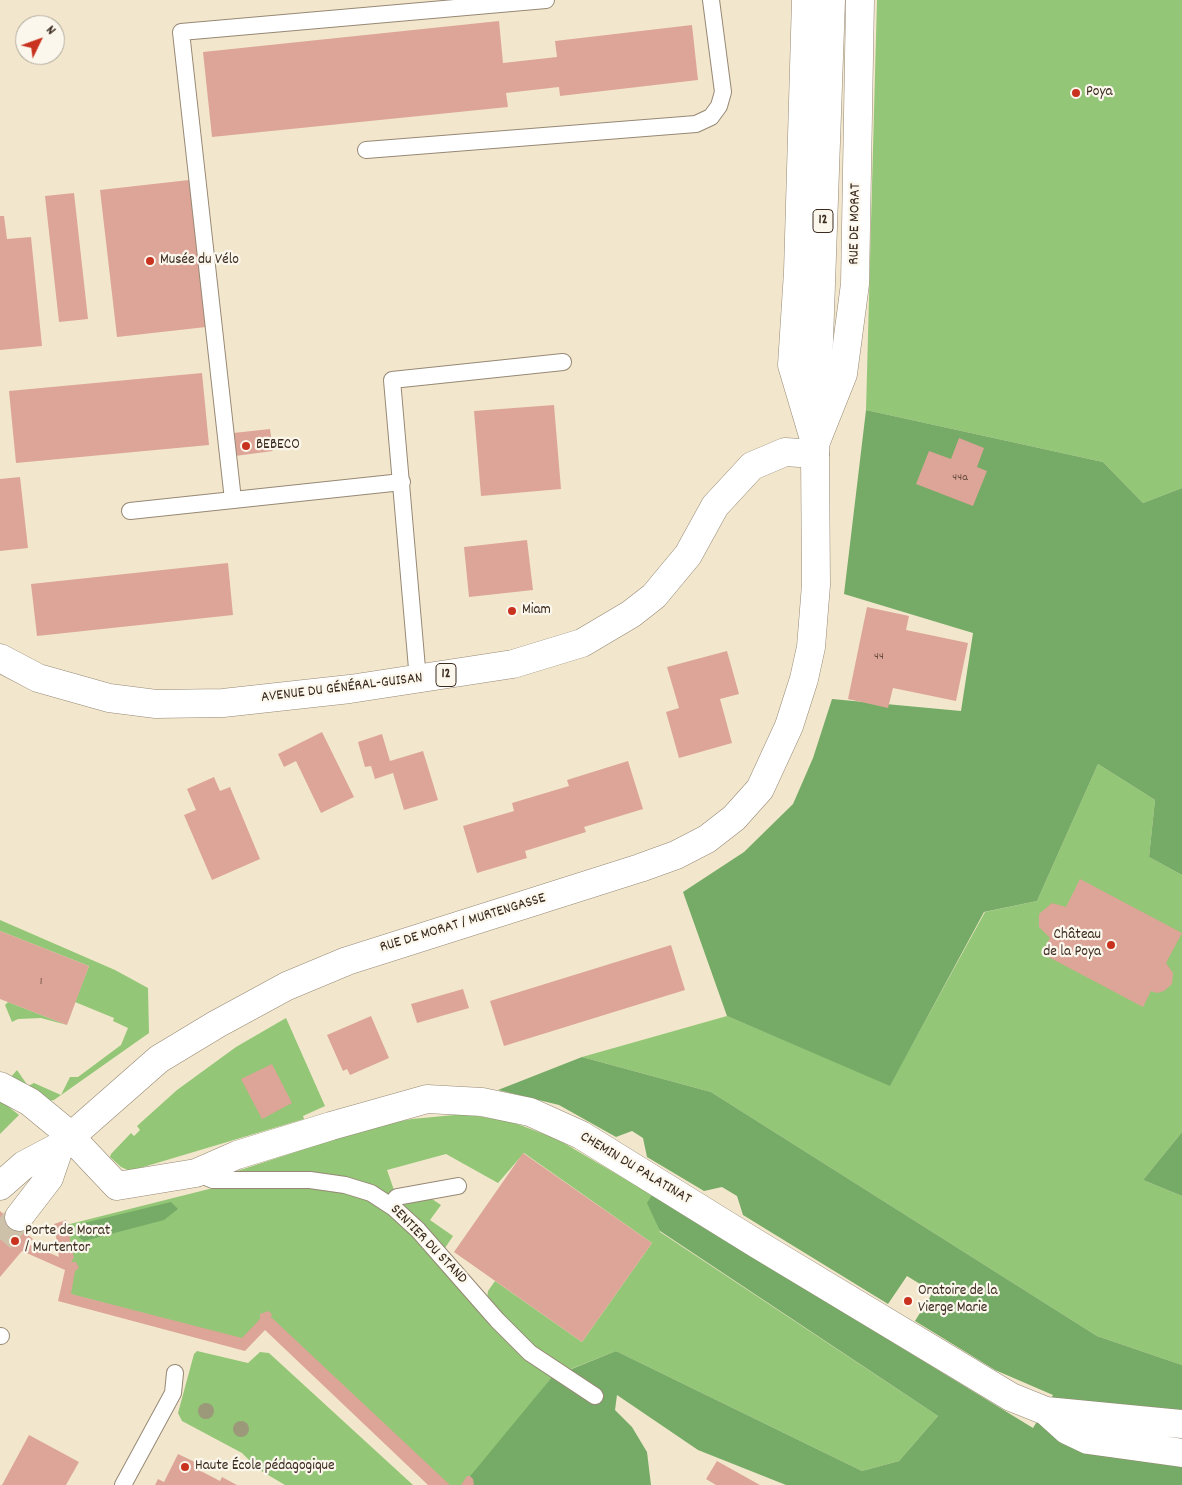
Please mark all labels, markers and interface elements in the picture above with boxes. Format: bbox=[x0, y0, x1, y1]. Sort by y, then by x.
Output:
north arrow bbox=[15, 15, 65, 65]
text: N bbox=[41, 21, 60, 40]
place label: Poya bbox=[1086, 84, 1113, 102]
marker: Poya bbox=[1070, 87, 1082, 99]
street label: RUE DE MORAT bbox=[846, 183, 866, 265]
road number: 12 bbox=[813, 210, 833, 232]
place label: Musée du Vélo bbox=[160, 252, 239, 270]
marker: Musée du Vélo bbox=[144, 255, 156, 267]
place label: BEBECO bbox=[256, 437, 300, 455]
marker: BEBECO bbox=[240, 440, 252, 452]
house number: 44a bbox=[952, 471, 968, 485]
place label: Miam bbox=[522, 602, 551, 620]
marker: Miam bbox=[506, 605, 518, 617]
house number: 44 bbox=[874, 650, 884, 664]
road number: 12 bbox=[436, 664, 456, 686]
street label: AVENUE DU GÉNÉRAL-GUISAN bbox=[260, 670, 424, 708]
street label: RUE DE MORAT / MURTENGASSE bbox=[378, 890, 548, 958]
place label: Château de la Poya bbox=[1043, 927, 1101, 962]
marker: Château de la Poya bbox=[1105, 939, 1117, 951]
house number: 1 bbox=[40, 975, 42, 989]
street label: CHEMIN DU PALATINAT bbox=[576, 1129, 694, 1209]
street label: SENTIER DU STAND bbox=[386, 1202, 470, 1288]
place label: Porte de Morat / Murtentor bbox=[25, 1223, 110, 1258]
marker: Porte de Morat / Murtentor bbox=[9, 1235, 21, 1247]
place label: Oratoire de la Vierge Marie bbox=[918, 1283, 997, 1318]
marker: Oratoire de la Vierge Marie bbox=[902, 1295, 914, 1307]
place label: Haute École pédagogique bbox=[195, 1458, 335, 1476]
marker: Haute École pédagogique bbox=[179, 1461, 191, 1473]

